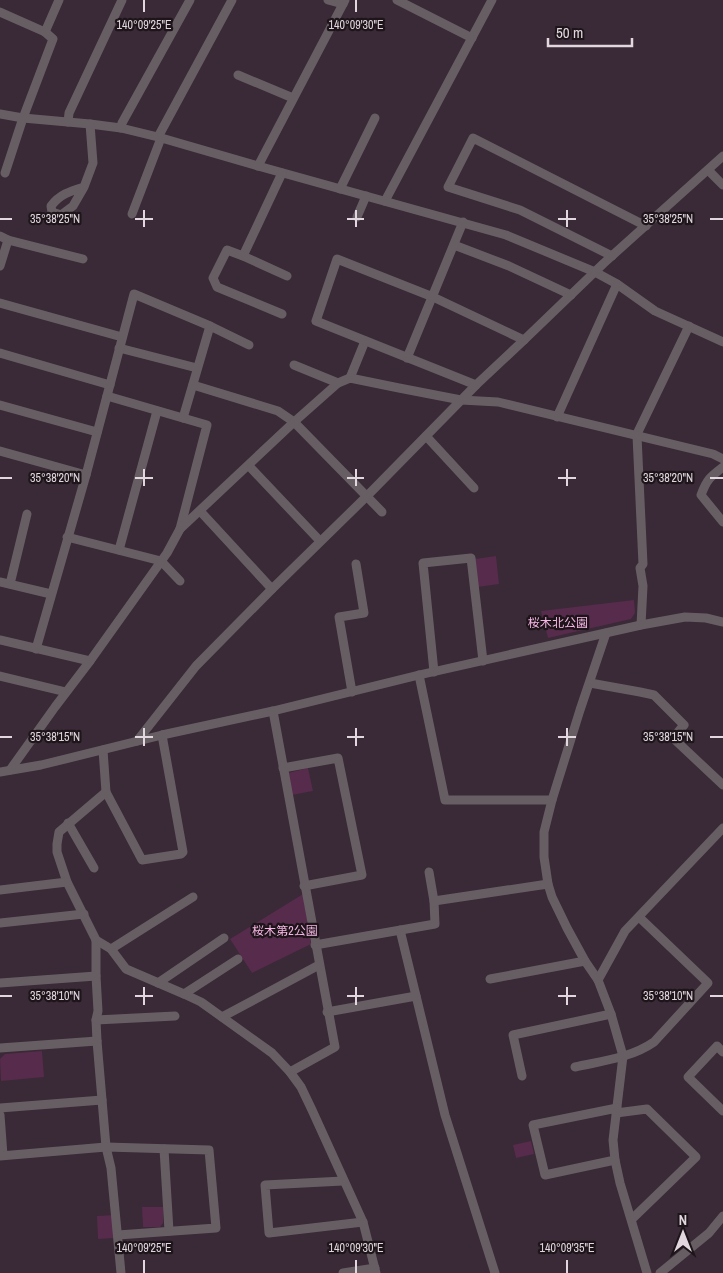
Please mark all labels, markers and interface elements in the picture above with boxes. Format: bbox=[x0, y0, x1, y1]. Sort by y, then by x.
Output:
scale bar bbox=[548, 15, 632, 47]
text: 140°09'25"E bbox=[116, 17, 172, 33]
text: 140°09'30"E bbox=[328, 17, 384, 33]
text: 50 m bbox=[556, 22, 583, 43]
text: 35°38'25"N bbox=[30, 211, 80, 227]
text: 35°38'25"N bbox=[643, 211, 693, 227]
text: 35°38'20"N bbox=[30, 470, 80, 486]
text: 35°38'20"N bbox=[643, 470, 693, 486]
park label: 桜木北公園 bbox=[528, 615, 588, 631]
text: 35°38'15"N bbox=[30, 729, 80, 745]
text: 35°38'15"N bbox=[643, 729, 693, 745]
park label: 桜木第2公園 bbox=[252, 923, 318, 939]
text: 35°38'10"N bbox=[30, 988, 80, 1004]
text: 35°38'10"N bbox=[643, 988, 693, 1004]
north arrow bbox=[658, 1208, 708, 1258]
text: N bbox=[679, 1211, 687, 1229]
text: 140°09'25"E bbox=[116, 1240, 172, 1256]
text: 140°09'30"E bbox=[328, 1240, 384, 1256]
text: 140°09'35"E bbox=[539, 1240, 595, 1256]

